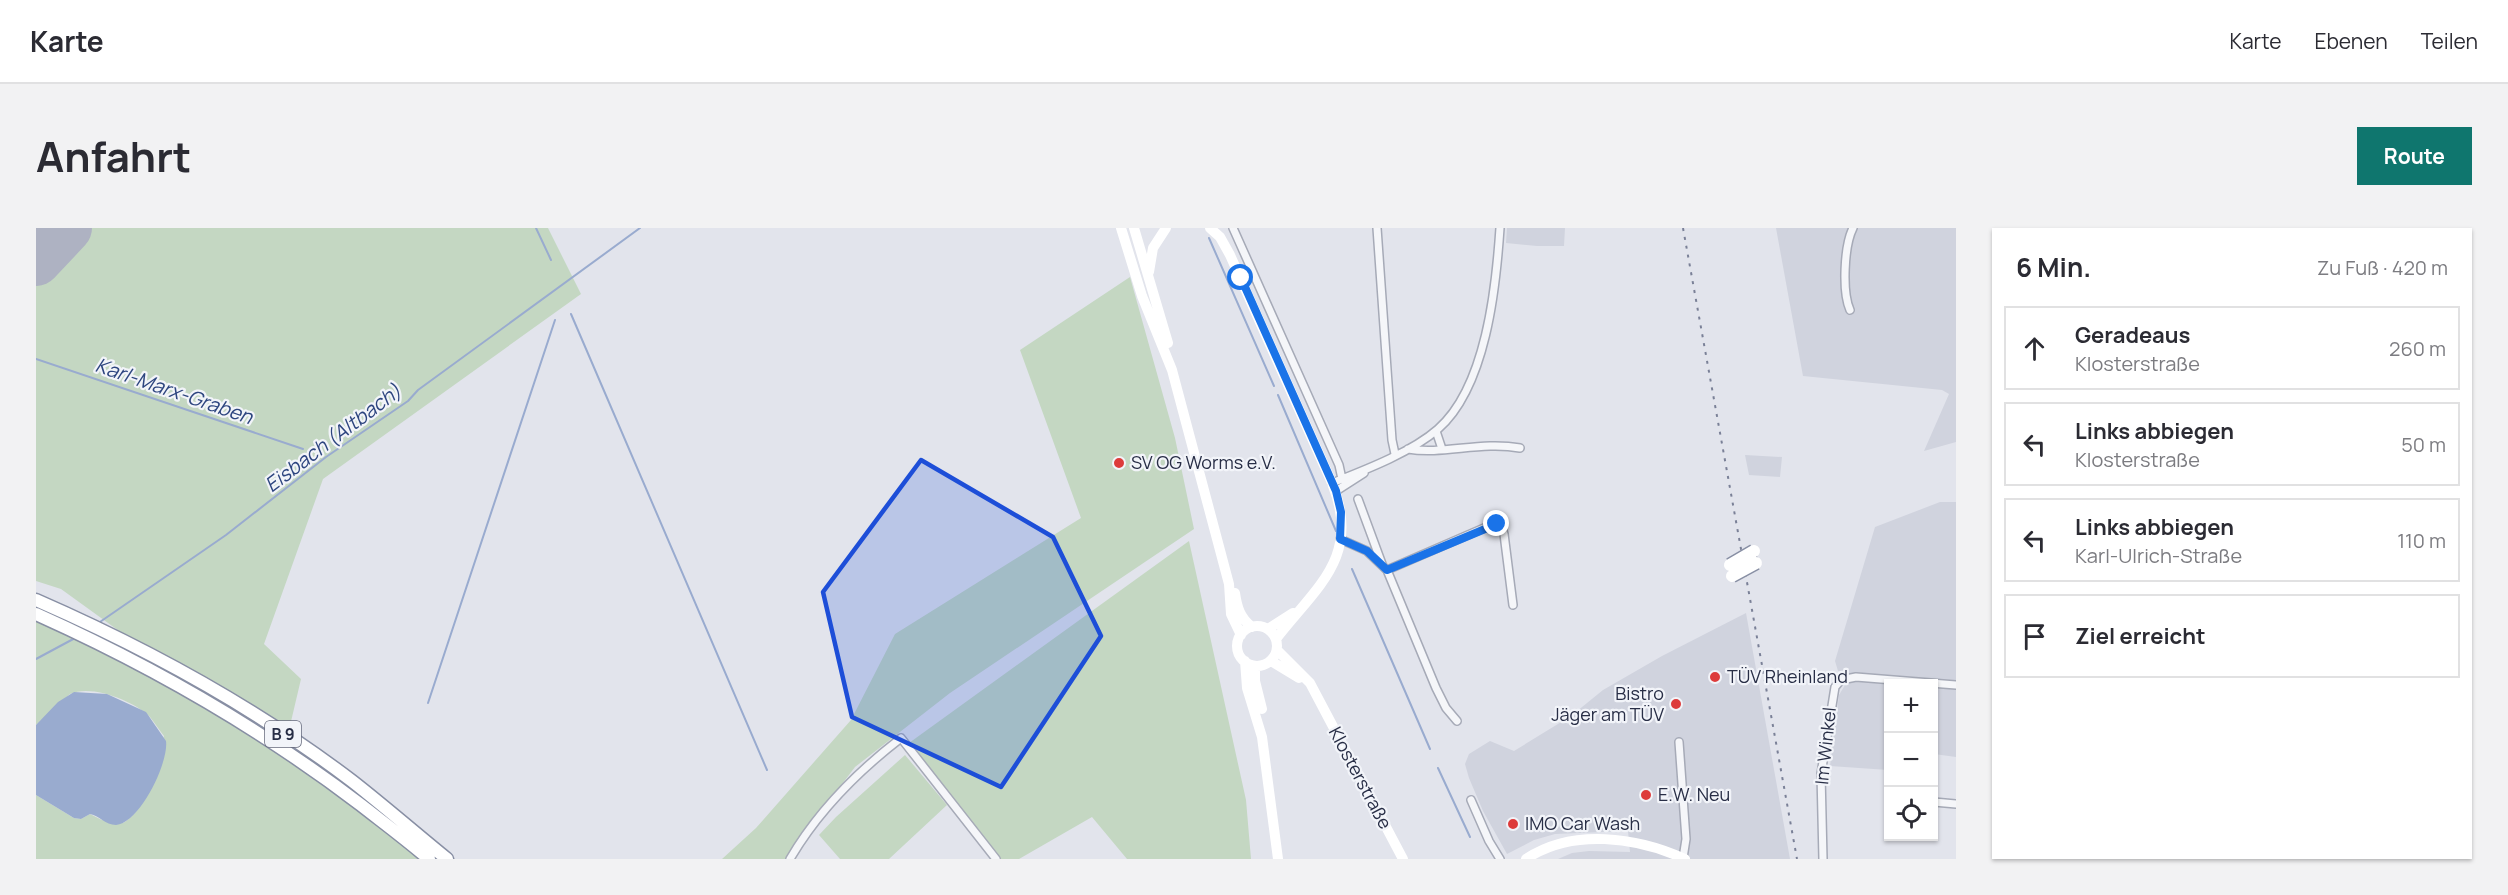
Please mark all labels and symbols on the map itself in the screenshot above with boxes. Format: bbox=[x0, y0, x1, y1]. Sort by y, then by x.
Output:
route start bbox=[1227, 264, 1253, 290]
water label: Karl-Marx-Graben bbox=[92, 351, 257, 430]
water label: Eisbach (Altbach) bbox=[259, 377, 406, 498]
place label: SV OG Worms e.V. bbox=[1131, 450, 1276, 474]
marker: SV OG Worms e.V. bbox=[1112, 456, 1126, 470]
route end bbox=[1483, 510, 1509, 536]
place label: TÜV Rheinland bbox=[1727, 664, 1848, 688]
marker: TÜV Rheinland bbox=[1708, 670, 1722, 684]
place label: Bistro Jäger am TÜV bbox=[1551, 681, 1664, 726]
marker: Bistro Jäger am TÜV bbox=[1669, 697, 1683, 711]
street label: Im Winkel bbox=[1809, 706, 1841, 786]
road number: B 9 bbox=[265, 721, 301, 747]
street label: Klosterstraße bbox=[1324, 722, 1398, 833]
place label: E.W. Neu bbox=[1658, 782, 1730, 806]
marker: E.W. Neu bbox=[1639, 788, 1653, 802]
place label: IMO Car Wash bbox=[1525, 811, 1640, 835]
marker: IMO Car Wash bbox=[1506, 817, 1520, 831]

